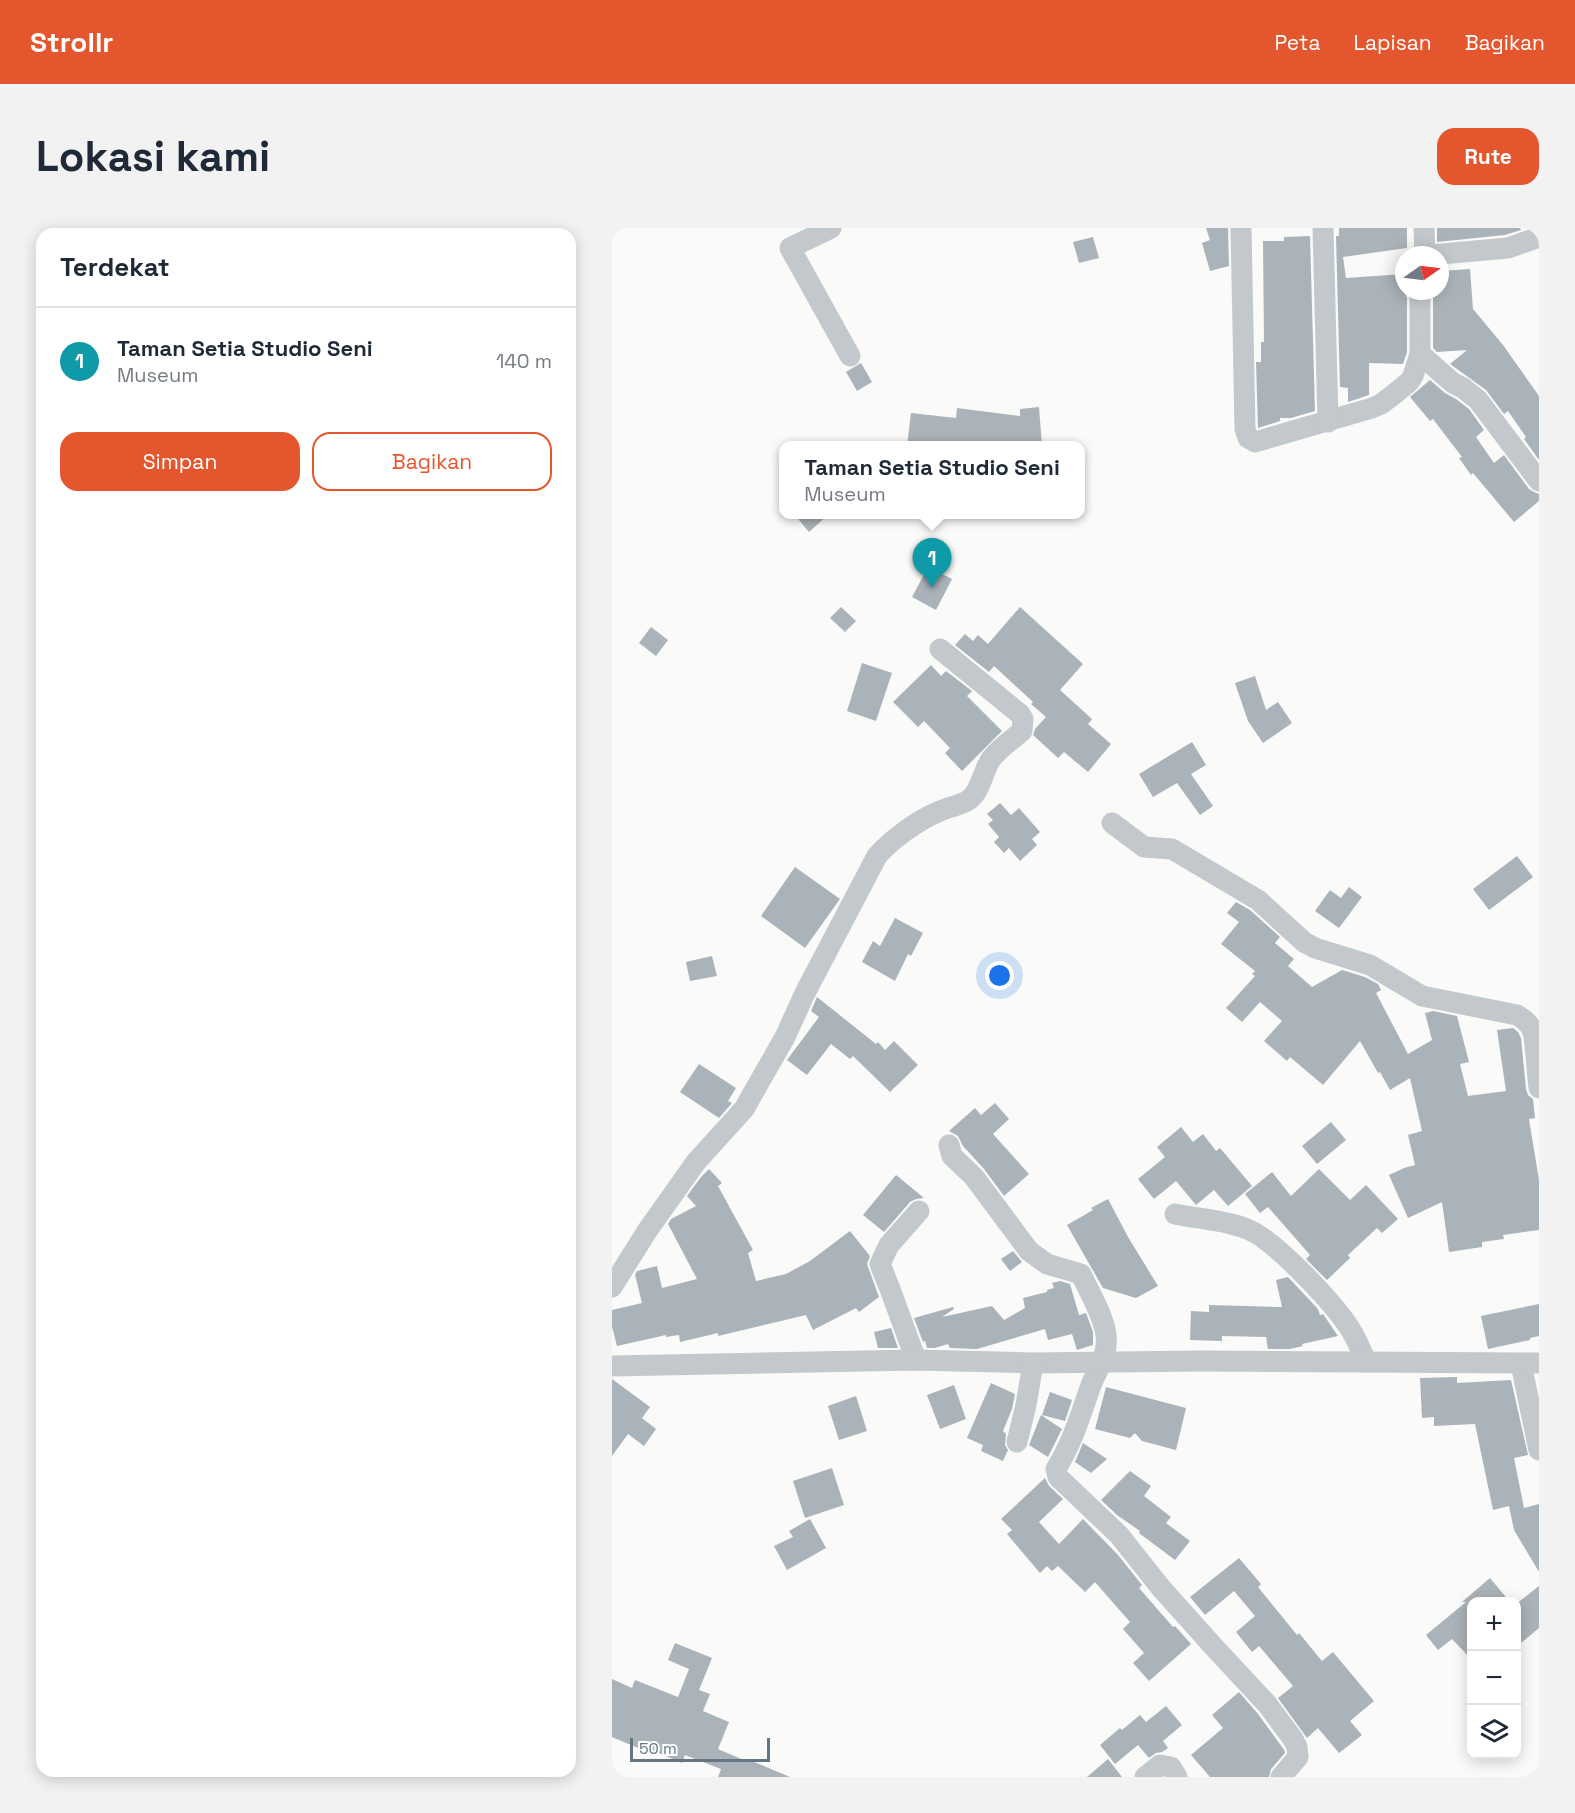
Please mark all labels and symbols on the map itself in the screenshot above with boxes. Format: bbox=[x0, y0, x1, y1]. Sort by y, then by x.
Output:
north arrow bbox=[1395, 246, 1449, 300]
pin: 1 bbox=[912, 538, 952, 588]
your location bbox=[985, 961, 1014, 990]
scale bar bbox=[630, 1735, 770, 1762]

